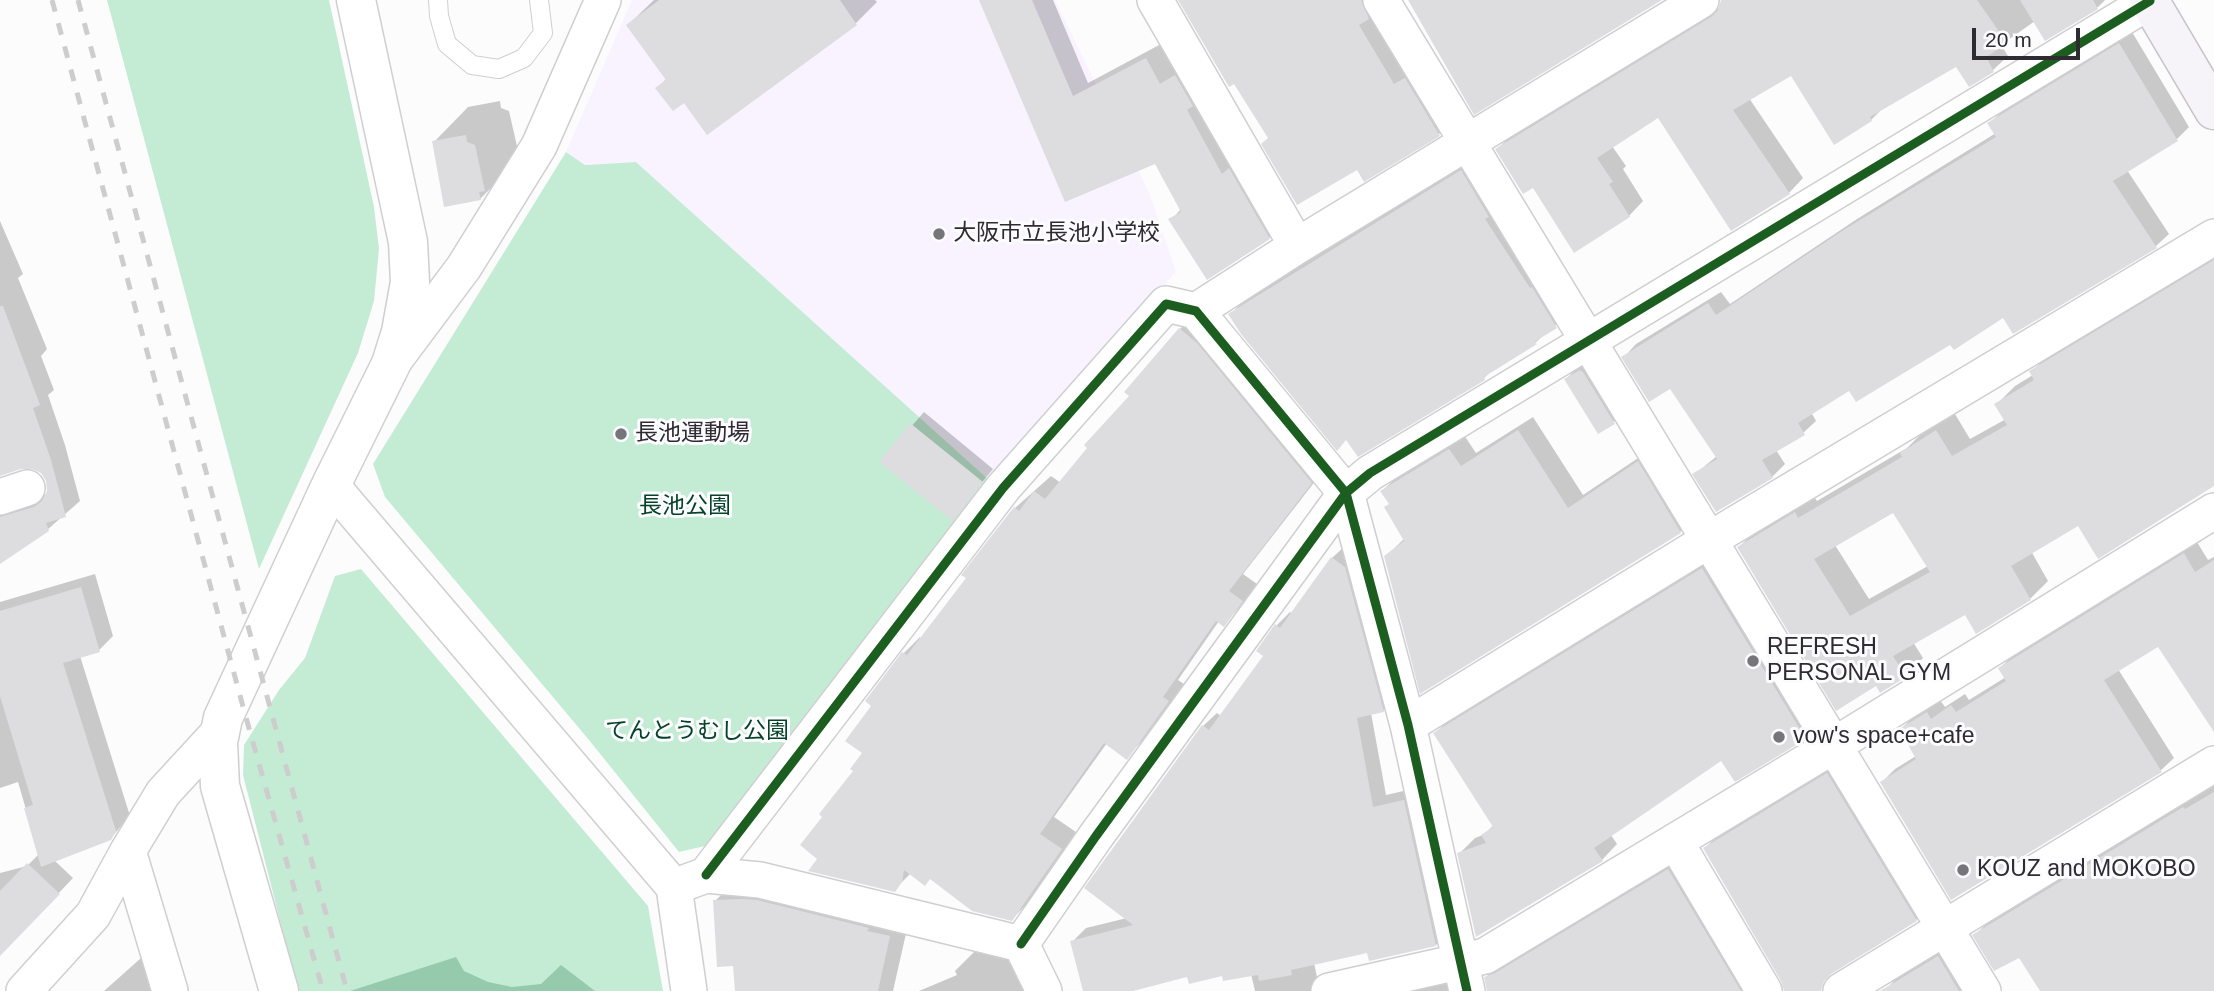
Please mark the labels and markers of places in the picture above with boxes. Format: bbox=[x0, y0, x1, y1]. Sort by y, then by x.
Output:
place label: 大阪市立長池小学校 bbox=[953, 220, 1160, 248]
marker: 大阪市立長池小学校 bbox=[931, 226, 947, 242]
place label: 長池運動場 bbox=[635, 420, 750, 448]
marker: 長池運動場 bbox=[613, 426, 629, 442]
place label: REFRESH PERSONAL GYM bbox=[1767, 634, 1951, 688]
marker: REFRESH PERSONAL GYM bbox=[1745, 653, 1761, 669]
place label: vow's space+cafe bbox=[1793, 723, 1974, 751]
marker: vow's space+cafe bbox=[1771, 729, 1787, 745]
place label: KOUZ and MOKOBO bbox=[1977, 856, 2196, 884]
marker: KOUZ and MOKOBO bbox=[1955, 862, 1971, 878]

